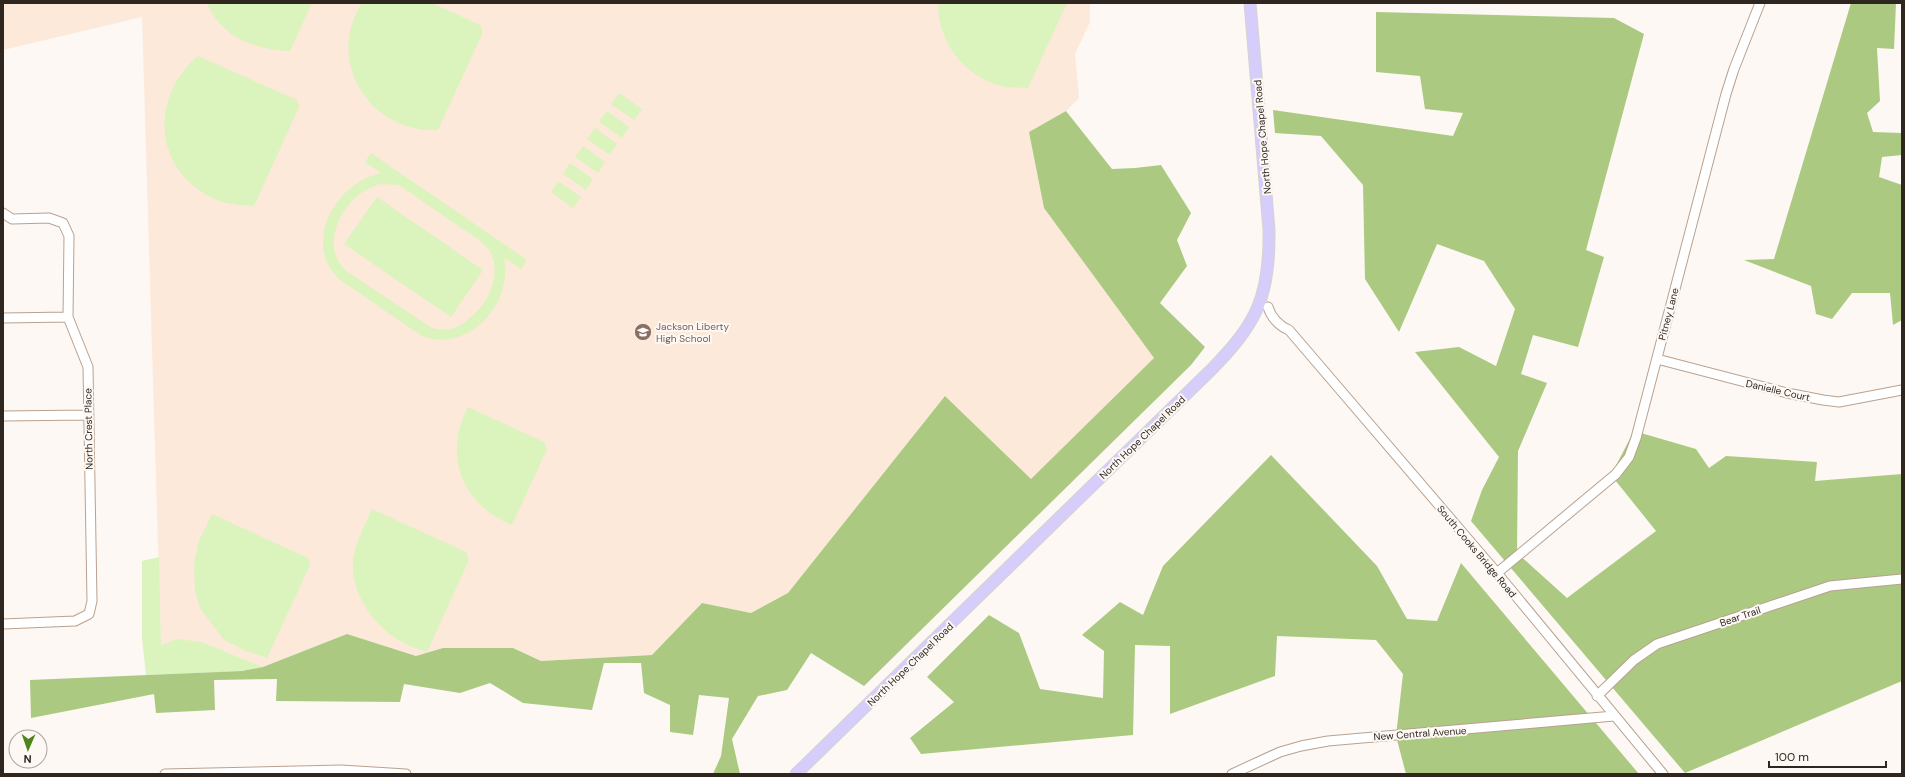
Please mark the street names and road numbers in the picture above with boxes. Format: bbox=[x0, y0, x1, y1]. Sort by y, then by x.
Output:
street label: North Hope Chapel Road bbox=[1251, 79, 1274, 195]
street label: Pitney Lane bbox=[1655, 286, 1682, 342]
street label: Danielle Court bbox=[1745, 377, 1811, 404]
street label: North Crest Place bbox=[81, 388, 96, 470]
street label: North Hope Chapel Road bbox=[1097, 393, 1188, 482]
street label: South Cooks Bridge Road bbox=[1434, 502, 1519, 600]
street label: Bear Trail bbox=[1718, 603, 1762, 630]
street label: North Hope Chapel Road bbox=[865, 620, 956, 709]
street label: New Central Avenue bbox=[1373, 724, 1467, 743]

